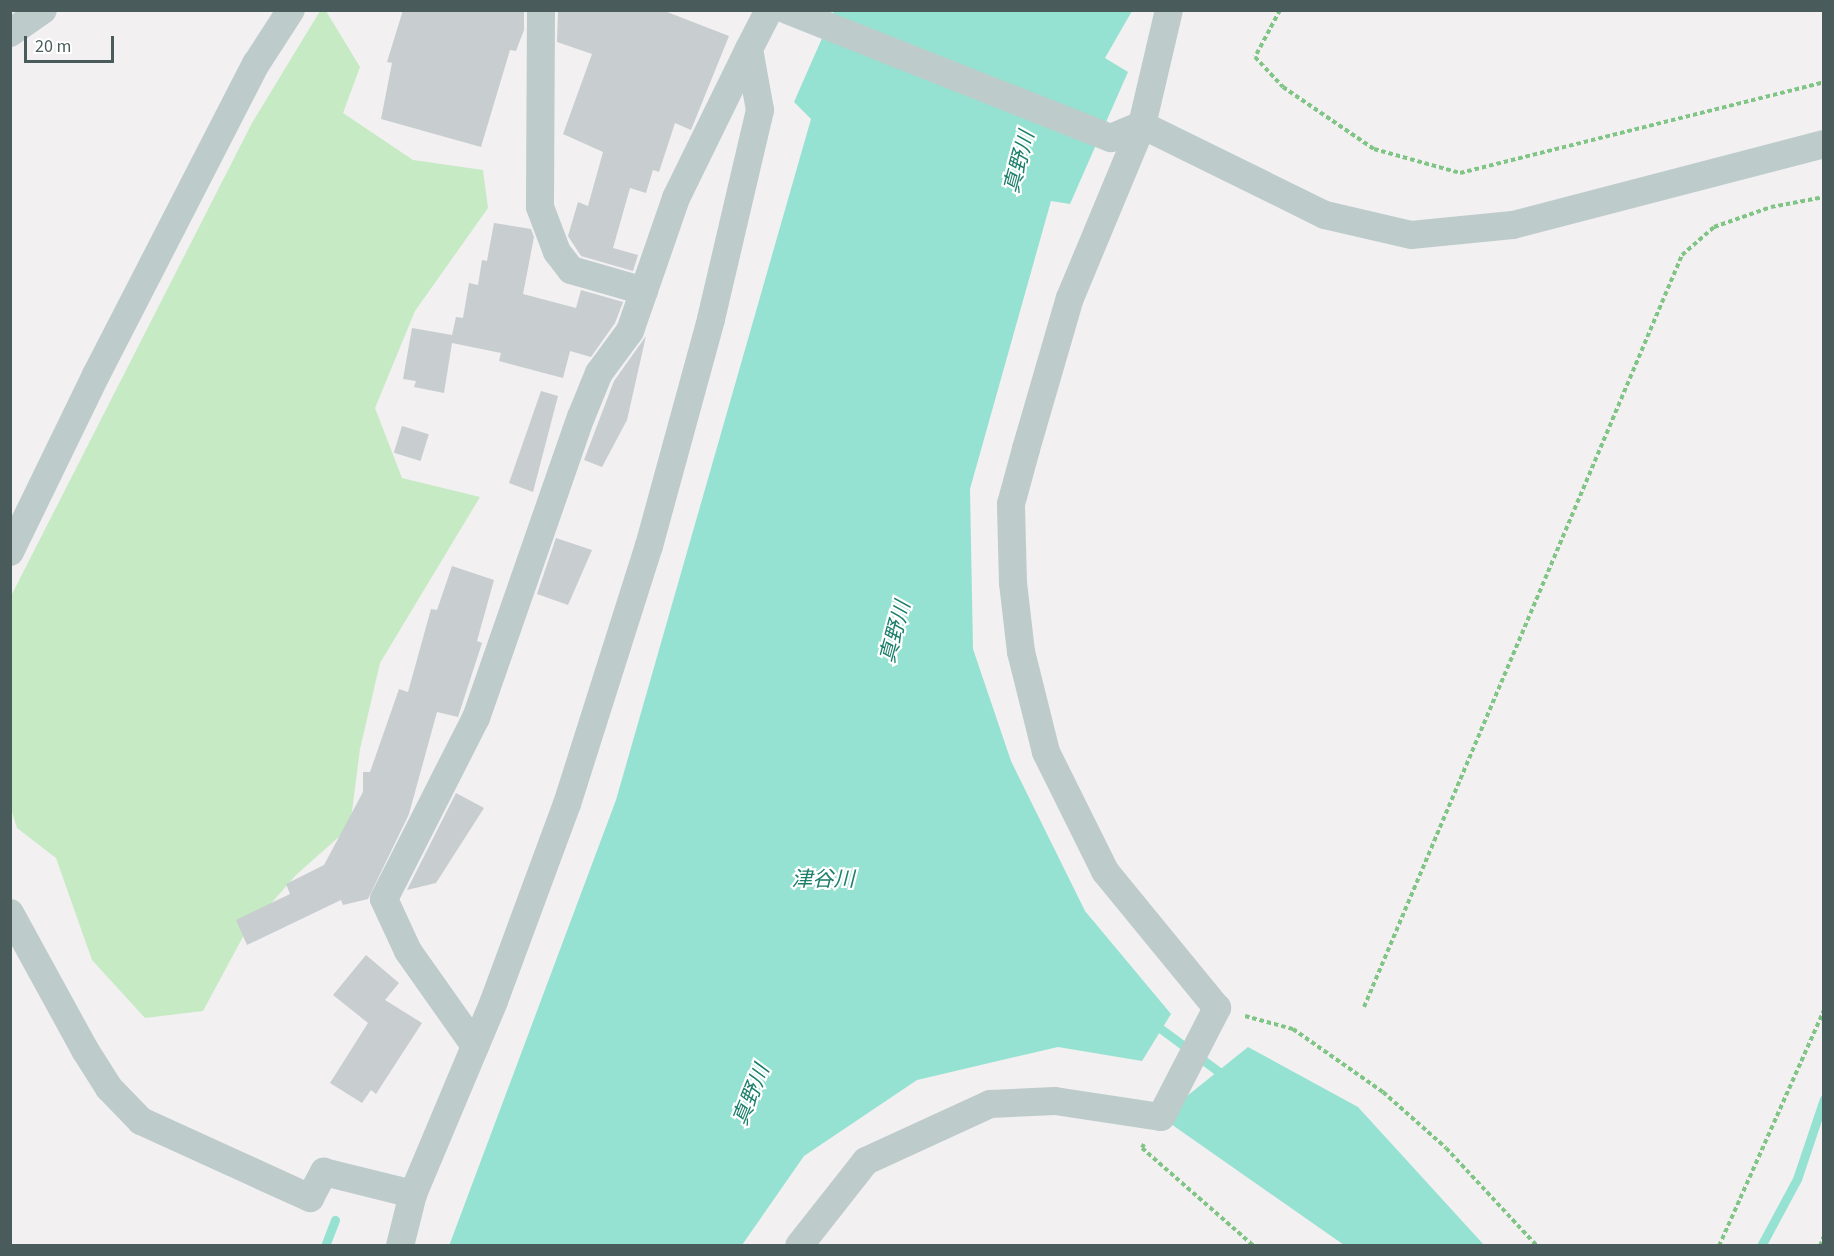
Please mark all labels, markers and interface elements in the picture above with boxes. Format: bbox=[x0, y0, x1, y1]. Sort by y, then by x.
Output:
scale bar bbox=[27, 24, 117, 62]
text: 20 m bbox=[35, 34, 71, 59]
water label: 真野川 bbox=[999, 128, 1039, 196]
water label: 真野川 bbox=[875, 598, 915, 666]
water label: 津谷川 bbox=[792, 866, 854, 892]
water label: 真野川 bbox=[728, 1061, 774, 1129]

